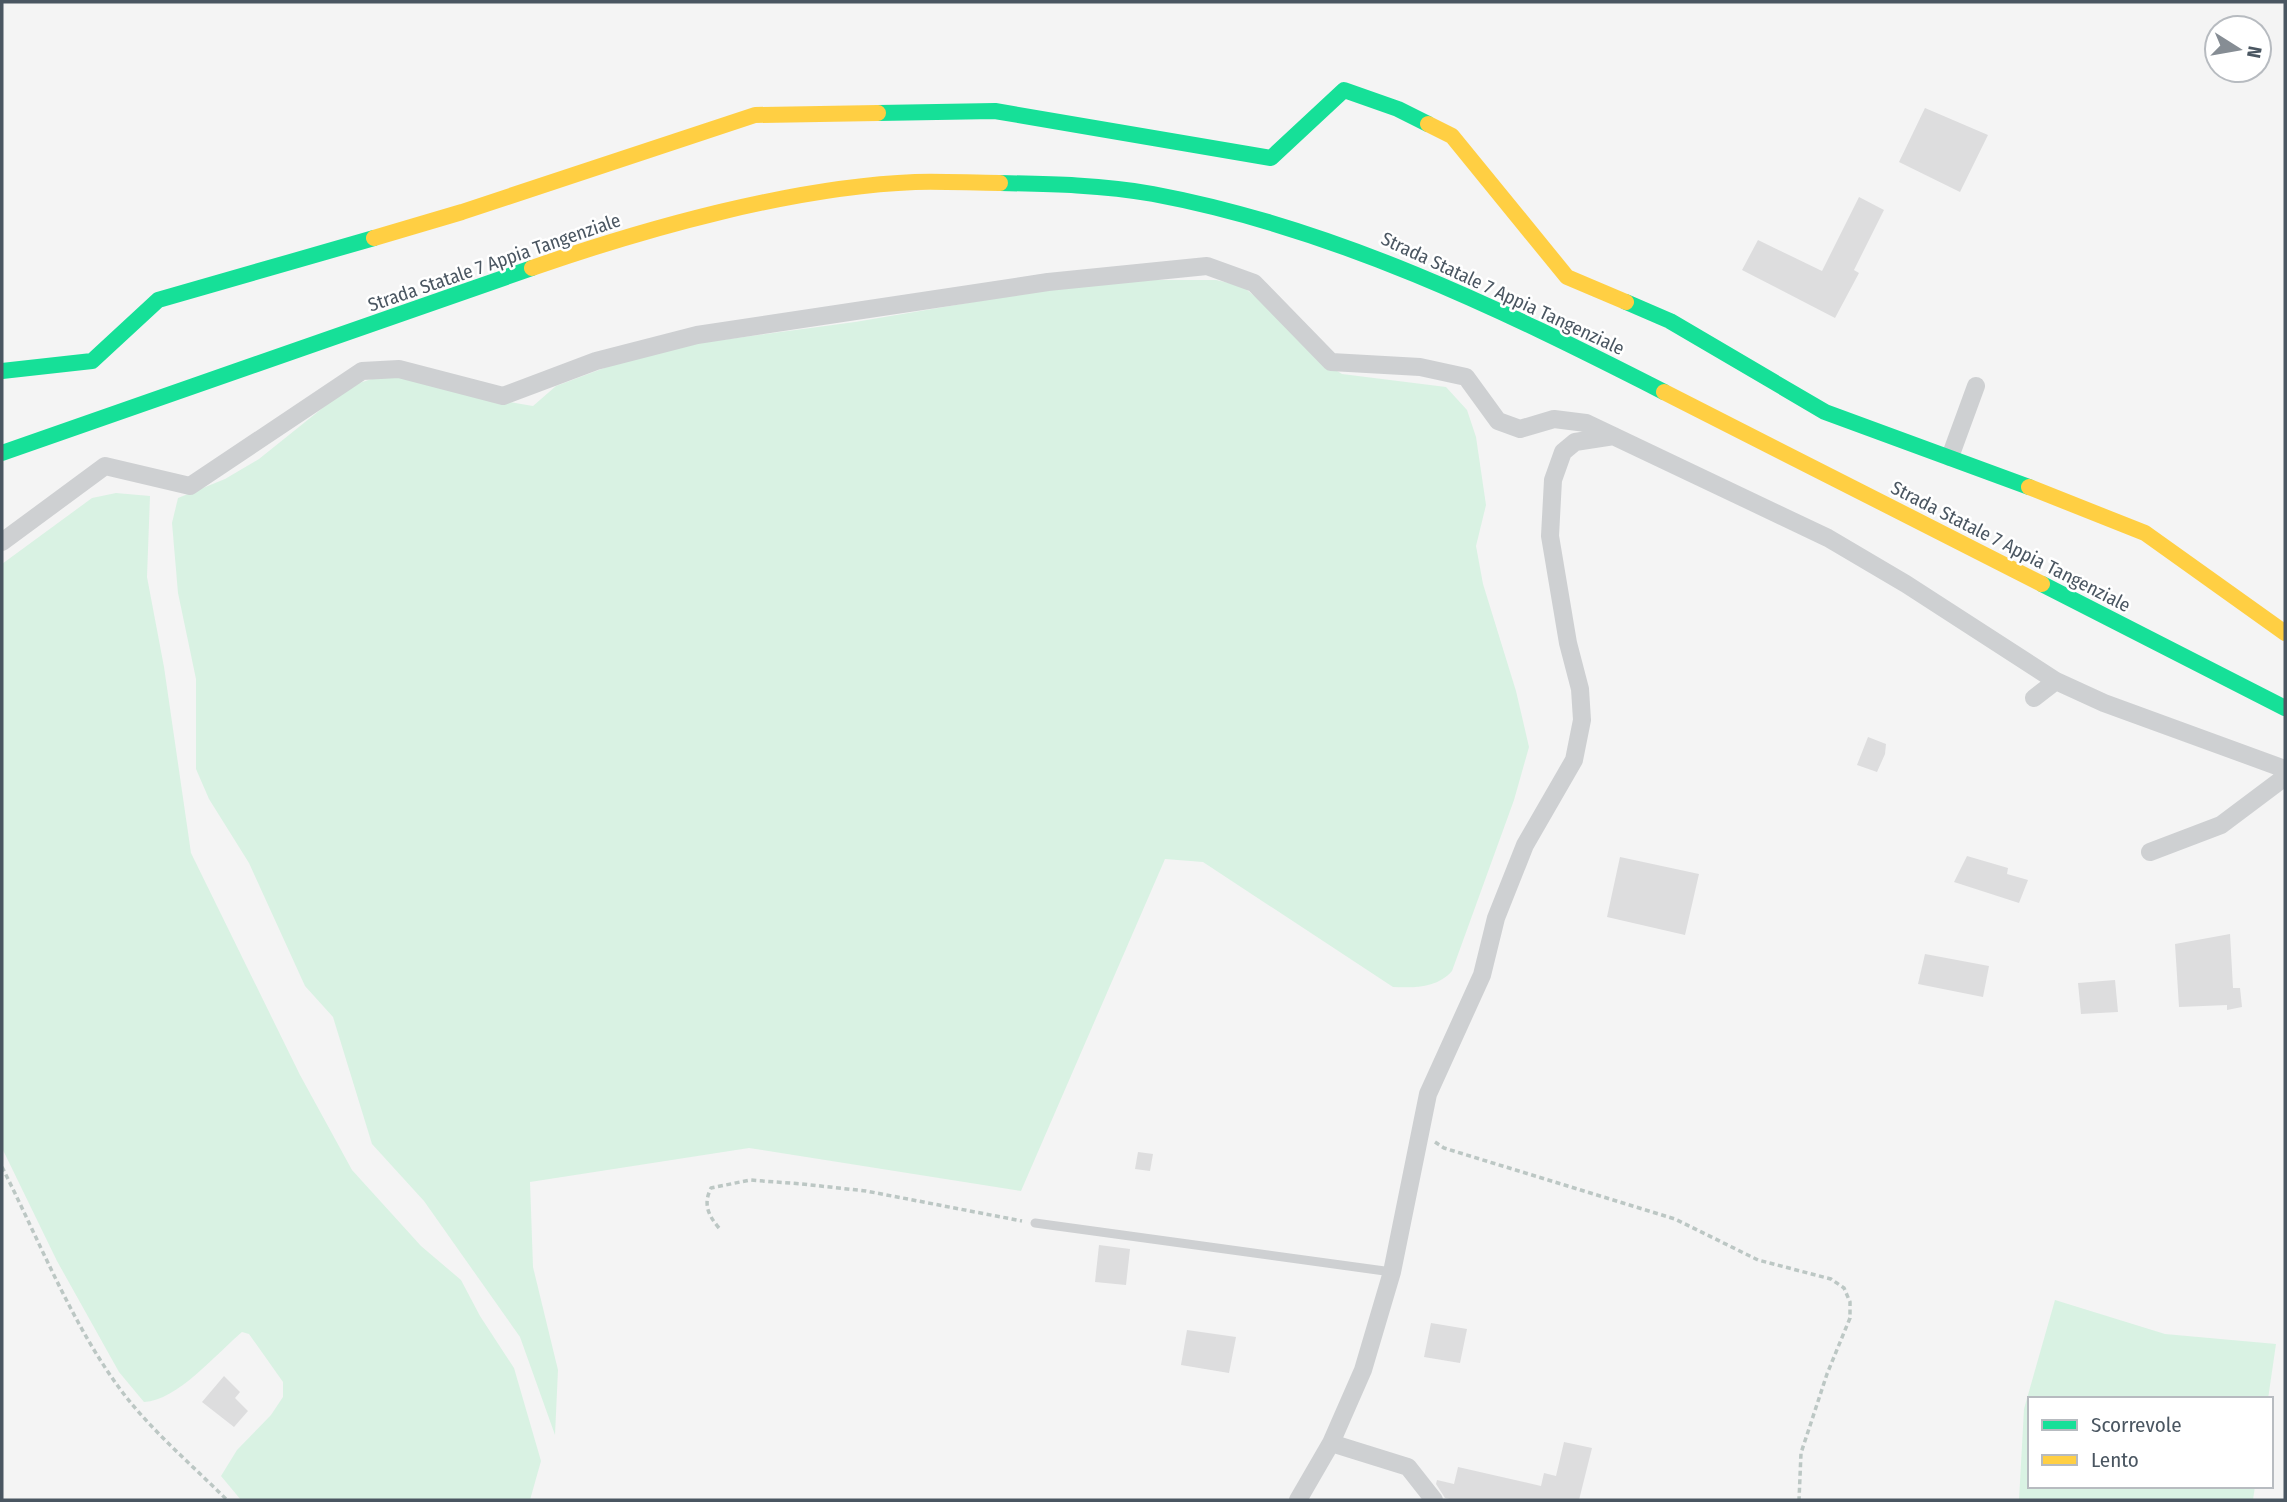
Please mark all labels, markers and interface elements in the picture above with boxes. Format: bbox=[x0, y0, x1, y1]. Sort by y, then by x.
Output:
north arrow bbox=[2203, 14, 2273, 84]
text: N bbox=[2242, 44, 2267, 60]
street label: Strada Statale 7 Appia Tangenziale bbox=[365, 208, 623, 317]
street label: Strada Statale 7 Appia Tangenziale bbox=[1378, 227, 1628, 360]
street label: Strada Statale 7 Appia Tangenziale bbox=[1887, 476, 2134, 617]
legend bbox=[2028, 1397, 2273, 1488]
text: Scorrevole bbox=[2091, 1412, 2182, 1438]
text: Lento bbox=[2091, 1447, 2139, 1473]

